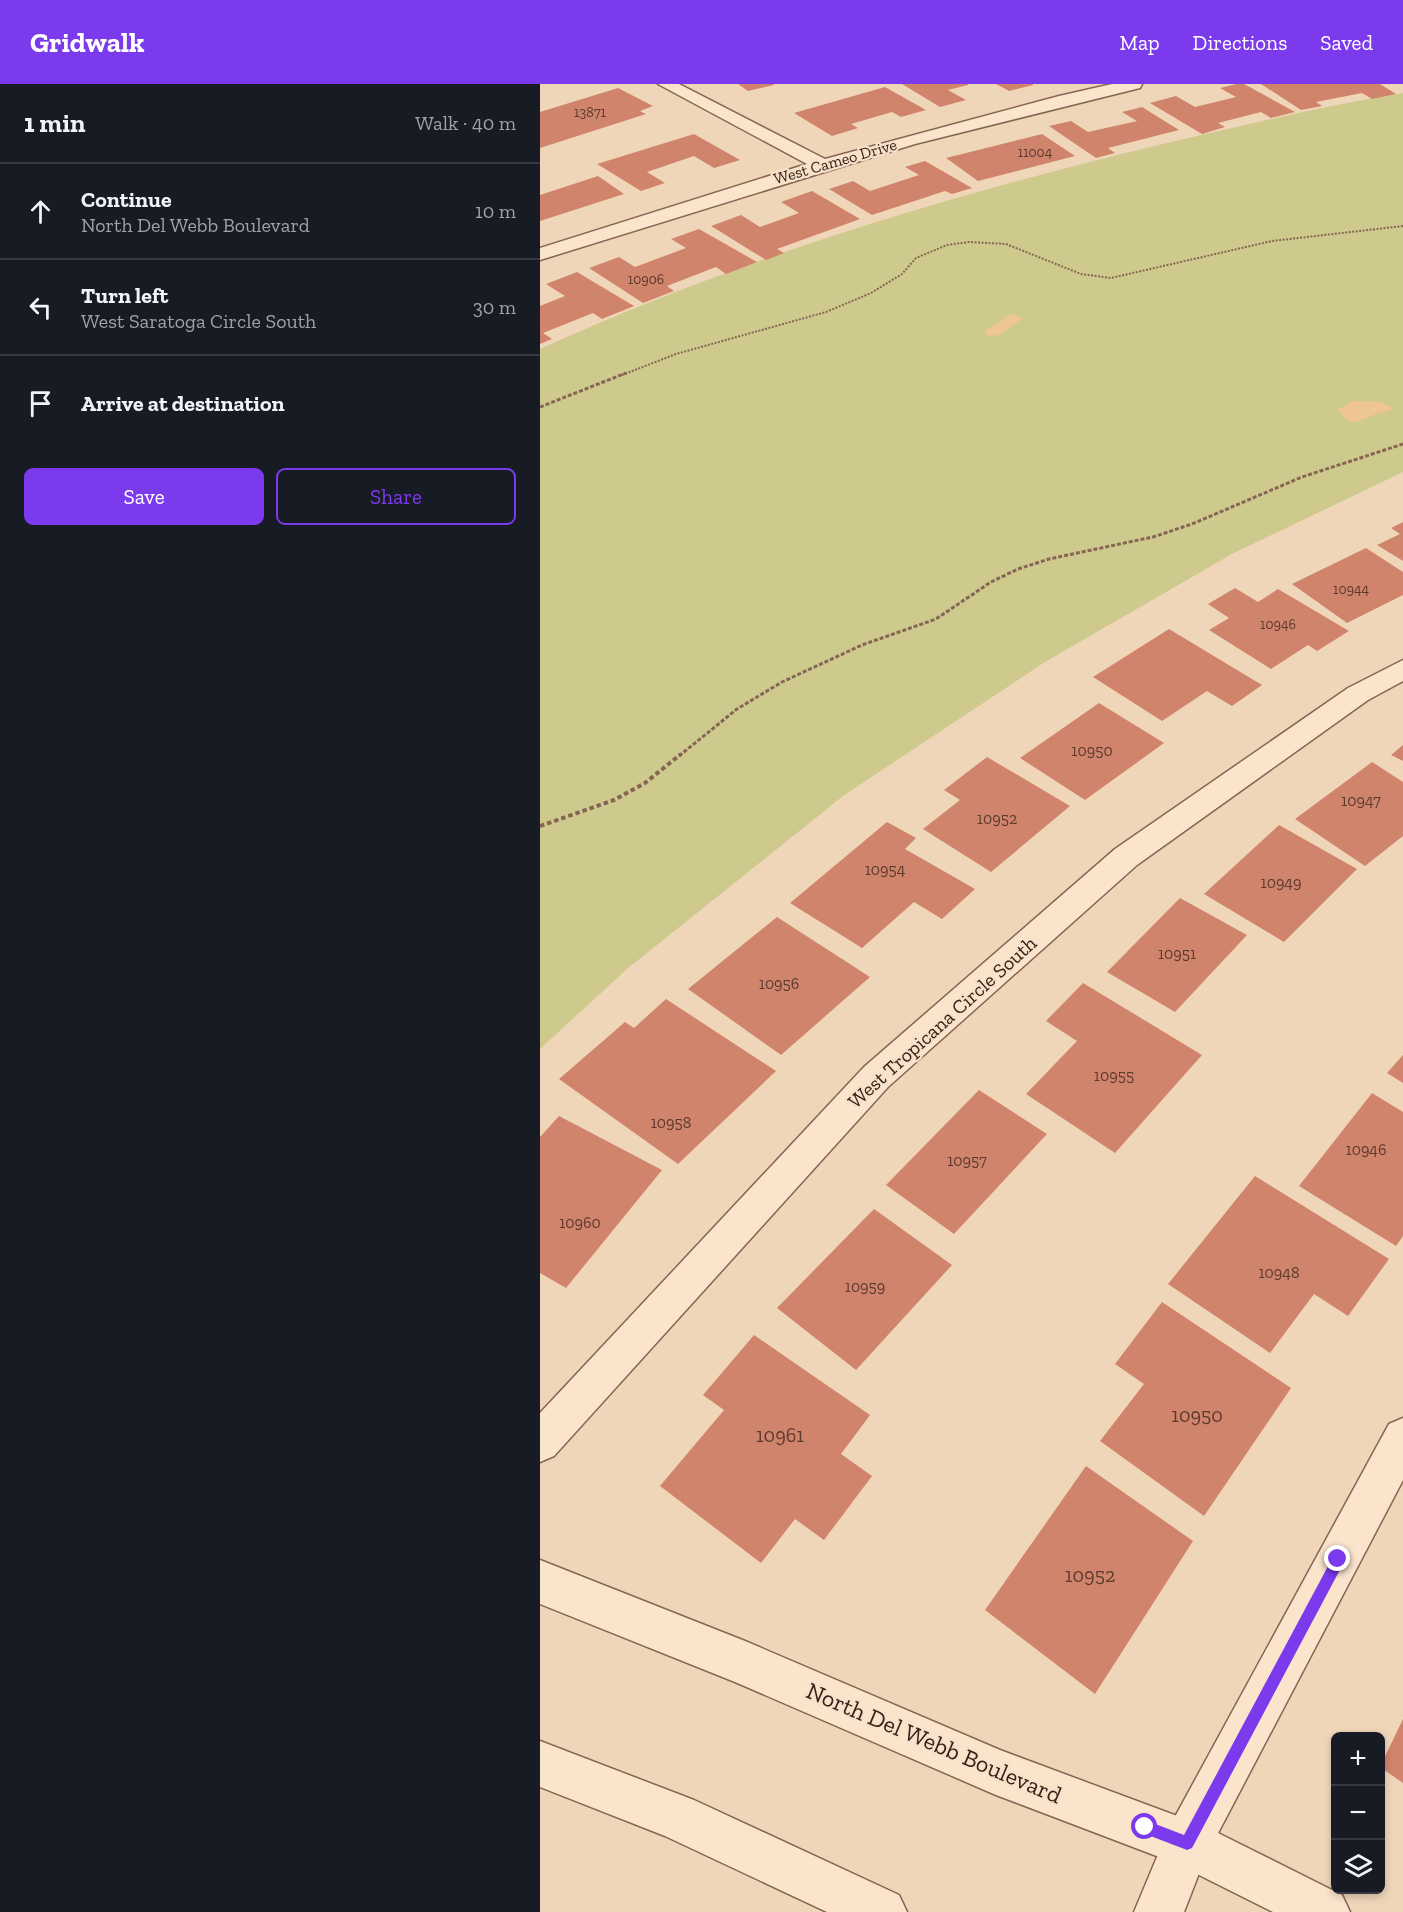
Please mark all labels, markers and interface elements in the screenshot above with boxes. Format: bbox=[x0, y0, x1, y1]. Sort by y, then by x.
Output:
text: Gridwalk bbox=[30, 26, 144, 59]
text: Map bbox=[1120, 30, 1160, 55]
text: Directions bbox=[1193, 30, 1287, 55]
text: Saved bbox=[1320, 30, 1373, 55]
house number: 13871 bbox=[574, 104, 606, 121]
text: 1 min bbox=[24, 107, 85, 139]
text: Walk · 40 m bbox=[415, 111, 516, 135]
street label: West Cameo Drive bbox=[771, 135, 899, 188]
house number: 11004 bbox=[1018, 144, 1053, 161]
text: Continue bbox=[81, 186, 172, 213]
icon: ahead bbox=[24, 195, 57, 228]
text: 10 m bbox=[475, 199, 516, 223]
text: North Del Webb Boulevard bbox=[81, 213, 310, 237]
house number: 10906 bbox=[628, 271, 664, 288]
text: Turn left bbox=[81, 282, 168, 309]
icon: left bbox=[24, 291, 57, 324]
text: 30 m bbox=[473, 295, 516, 319]
text: West Saratoga Circle South bbox=[81, 309, 316, 333]
icon: arrive bbox=[24, 387, 57, 420]
text: Arrive at destination bbox=[81, 390, 284, 417]
button: Save bbox=[24, 468, 264, 525]
button: Share bbox=[276, 468, 516, 525]
house number: 10944 bbox=[1333, 581, 1369, 598]
house number: 10946 bbox=[1260, 616, 1296, 633]
house number: 10950 bbox=[1071, 741, 1113, 760]
house number: 10947 bbox=[1341, 791, 1381, 810]
house number: 10952 bbox=[977, 809, 1017, 828]
house number: 10954 bbox=[865, 860, 906, 879]
house number: 10949 bbox=[1261, 873, 1302, 892]
street label: West Tropicana Circle South bbox=[843, 930, 1042, 1113]
house number: 10951 bbox=[1158, 944, 1196, 963]
house number: 10956 bbox=[759, 974, 799, 993]
house number: 10955 bbox=[1094, 1066, 1134, 1085]
house number: 10958 bbox=[651, 1113, 691, 1132]
house number: 10946 bbox=[1346, 1140, 1387, 1159]
house number: 10957 bbox=[947, 1151, 987, 1170]
house number: 10960 bbox=[559, 1213, 601, 1232]
house number: 10948 bbox=[1258, 1263, 1300, 1282]
house number: 10959 bbox=[845, 1277, 885, 1296]
house number: 10950 bbox=[1171, 1403, 1223, 1427]
house number: 10961 bbox=[756, 1423, 804, 1447]
route end bbox=[1324, 1545, 1350, 1571]
house number: 10952 bbox=[1065, 1563, 1115, 1587]
street label: North Del Webb Boulevard bbox=[802, 1676, 1066, 1810]
map controls bbox=[1331, 1732, 1385, 1894]
button: + bbox=[1331, 1732, 1385, 1786]
button: − bbox=[1331, 1786, 1385, 1840]
route start bbox=[1131, 1813, 1157, 1839]
button: layers bbox=[1331, 1840, 1385, 1894]

